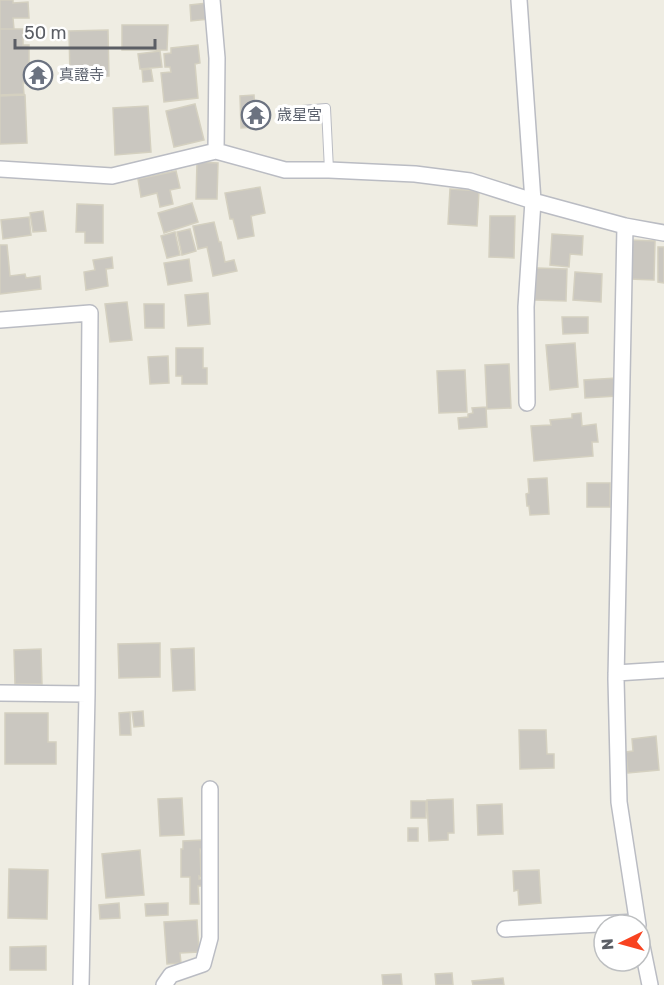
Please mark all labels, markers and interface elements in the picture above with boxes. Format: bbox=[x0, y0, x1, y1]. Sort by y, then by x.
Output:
scale bar bbox=[15, 12, 154, 50]
text: 50 m bbox=[24, 22, 67, 44]
temple icon: 真證寺 bbox=[22, 59, 54, 91]
place label: 真證寺 bbox=[59, 66, 104, 84]
temple icon: 歳星宮 bbox=[240, 99, 272, 131]
place label: 歳星宮 bbox=[277, 106, 322, 124]
north arrow bbox=[592, 913, 652, 973]
text: N bbox=[598, 938, 618, 951]

